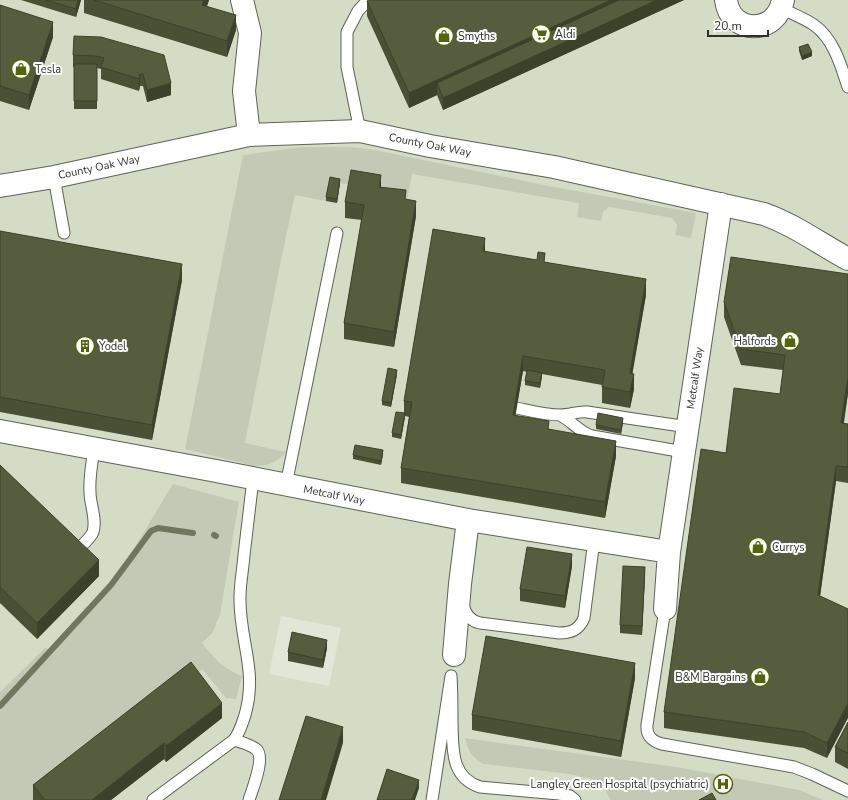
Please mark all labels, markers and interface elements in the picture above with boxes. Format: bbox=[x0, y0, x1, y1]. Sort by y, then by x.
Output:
scale bar bbox=[708, 12, 768, 38]
text: 20 m bbox=[714, 18, 742, 34]
supermarket icon: Aldi bbox=[530, 23, 552, 45]
shop icon: Smyths bbox=[433, 25, 455, 47]
place label: Aldi bbox=[555, 27, 575, 42]
place label: Smyths bbox=[458, 29, 495, 44]
shop icon: Tesla bbox=[10, 58, 32, 80]
place label: Tesla bbox=[35, 62, 61, 77]
street label: County Oak Way bbox=[388, 130, 473, 160]
street label: County Oak Way bbox=[57, 151, 142, 183]
shop icon: Halfords bbox=[779, 330, 801, 352]
place label: Halfords bbox=[733, 334, 776, 349]
building icon: Yodel bbox=[74, 335, 96, 357]
place label: Yodel bbox=[98, 339, 127, 354]
street label: Metcalf Way bbox=[683, 346, 707, 410]
street label: Metcalf Way bbox=[302, 482, 366, 508]
shop icon: Currys bbox=[747, 536, 769, 558]
place label: Currys bbox=[772, 540, 805, 555]
shop icon: B&M Bargains bbox=[749, 666, 771, 688]
place label: B&M Bargains bbox=[675, 670, 746, 685]
hospital icon: Langley Green Hospital (psychiatric) bbox=[712, 773, 734, 795]
place label: Langley Green Hospital (psychiatric) bbox=[530, 777, 709, 792]

